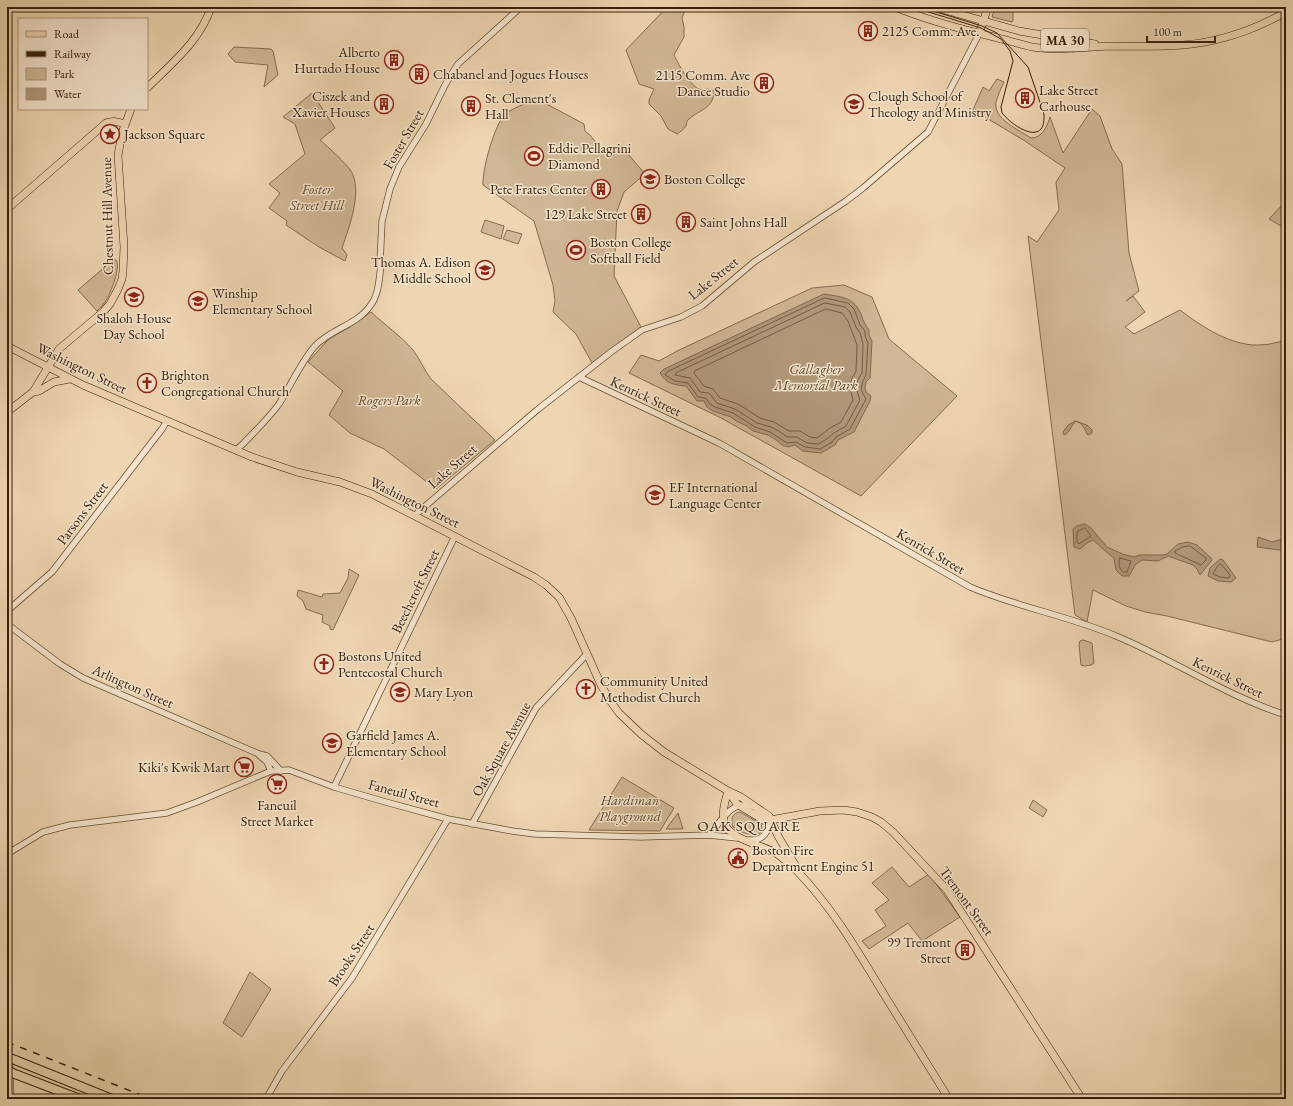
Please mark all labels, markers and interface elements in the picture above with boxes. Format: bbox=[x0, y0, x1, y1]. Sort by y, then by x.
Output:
legend bbox=[18, 18, 148, 110]
scale bar bbox=[1147, 18, 1215, 44]
building icon: 2125 Comm. Ave. bbox=[857, 20, 879, 42]
place label: 2125 Comm. Ave. bbox=[882, 22, 980, 40]
text: 100 m bbox=[1153, 24, 1183, 40]
text: Road bbox=[54, 26, 80, 42]
road number: MA 30 bbox=[1041, 29, 1089, 51]
place label: Alberto Hurtado House bbox=[294, 43, 381, 77]
text: Railway bbox=[54, 46, 92, 62]
building icon: Alberto Hurtado House bbox=[383, 49, 405, 71]
building icon: Chabanel and Jogues Houses bbox=[408, 63, 430, 85]
place label: Chabanel and Jogues Houses bbox=[433, 65, 589, 83]
text: Park bbox=[54, 66, 75, 82]
place label: 2115 Comm. Ave Dance Studio bbox=[656, 66, 751, 100]
building icon: 2115 Comm. Ave Dance Studio bbox=[753, 72, 775, 94]
place label: Lake Street Carhouse bbox=[1039, 81, 1099, 115]
text: Water bbox=[54, 86, 81, 102]
place label: Ciszek and Xavier Houses bbox=[291, 87, 371, 121]
place label: Clough School of Theology and Ministry bbox=[868, 87, 992, 121]
building icon: Lake Street Carhouse bbox=[1014, 87, 1036, 109]
place label: St. Clement's Hall bbox=[485, 89, 557, 123]
building icon: Ciszek and Xavier Houses bbox=[373, 93, 395, 115]
school or university icon: Clough School of Theology and Ministry bbox=[843, 93, 865, 115]
building icon: St. Clement's Hall bbox=[460, 95, 482, 117]
street label: Foster Street bbox=[379, 105, 428, 172]
place icon: Jackson Square bbox=[99, 123, 121, 145]
place label: Jackson Square bbox=[123, 125, 206, 143]
place label: Eddie Pellagrini Diamond bbox=[548, 139, 632, 173]
sports icon: Eddie Pellagrini Diamond bbox=[523, 145, 545, 167]
street label: Chestnut Hill Avenue bbox=[97, 156, 117, 275]
school or university icon: Boston College bbox=[639, 168, 661, 190]
place label: Boston College bbox=[664, 170, 746, 188]
building icon: Pete Frates Center bbox=[590, 178, 612, 200]
park label: Foster Street Hill bbox=[289, 180, 345, 214]
place label: Pete Frates Center bbox=[490, 180, 587, 198]
building icon: 129 Lake Street bbox=[630, 203, 652, 225]
place label: 129 Lake Street bbox=[545, 205, 628, 223]
building icon: Saint Johns Hall bbox=[675, 211, 697, 233]
place label: Saint Johns Hall bbox=[700, 213, 788, 231]
place label: Boston College Softball Field bbox=[590, 233, 672, 267]
sports icon: Boston College Softball Field bbox=[565, 239, 587, 261]
street label: Lake Street bbox=[684, 252, 742, 304]
place label: Thomas A. Edison Middle School bbox=[371, 253, 472, 287]
school or university icon: Thomas A. Edison Middle School bbox=[474, 259, 496, 281]
place label: Winship Elementary School bbox=[212, 284, 313, 318]
school or university icon: Shaloh House Day School bbox=[123, 286, 145, 308]
school or university icon: Winship Elementary School bbox=[187, 290, 209, 312]
place label: Shaloh House Day School bbox=[96, 309, 172, 343]
street label: Washington Street bbox=[34, 338, 130, 398]
park label: Gallagher Memorial Park bbox=[773, 360, 858, 394]
place label: Brighton Congregational Church bbox=[161, 366, 289, 400]
church icon: Brighton Congregational Church bbox=[136, 372, 158, 394]
street label: Kenrick Street bbox=[608, 372, 685, 421]
park label: Rogers Park bbox=[357, 391, 421, 409]
street label: Lake Street bbox=[424, 439, 481, 492]
street label: Washington Street bbox=[367, 472, 463, 532]
street label: Parsons Street bbox=[52, 477, 112, 548]
place label: EF International Language Center bbox=[669, 478, 761, 512]
school or university icon: EF International Language Center bbox=[644, 484, 666, 506]
street label: Kenrick Street bbox=[893, 524, 969, 578]
street label: Beechcroft Street bbox=[387, 546, 443, 636]
place label: Bostons United Pentecostal Church bbox=[338, 647, 443, 681]
street label: Kenrick Street bbox=[1190, 652, 1267, 702]
church icon: Bostons United Pentecostal Church bbox=[313, 653, 335, 675]
street label: Arlington Street bbox=[89, 660, 177, 712]
place label: Community United Methodist Church bbox=[600, 672, 709, 706]
church icon: Community United Methodist Church bbox=[575, 678, 597, 700]
school or university icon: Mary Lyon bbox=[389, 681, 411, 703]
place label: Mary Lyon bbox=[414, 683, 474, 701]
street label: Oak Square Avenue bbox=[468, 698, 535, 800]
place label: Garfield James A. Elementary School bbox=[346, 726, 447, 760]
school or university icon: Garfield James A. Elementary School bbox=[321, 732, 343, 754]
supermarket icon: Kiki's Kwik Mart bbox=[233, 756, 255, 778]
place label: Kiki's Kwik Mart bbox=[138, 758, 231, 776]
supermarket icon: Faneuil Street Market bbox=[266, 773, 288, 795]
street label: Faneuil Street bbox=[366, 775, 442, 811]
park label: Hardiman Playground bbox=[599, 791, 662, 825]
place label: Faneuil Street Market bbox=[241, 796, 314, 830]
district label: OAK SQUARE bbox=[697, 816, 801, 835]
place label: Boston Fire Department Engine 51 bbox=[752, 841, 875, 875]
public building icon: Boston Fire Department Engine 51 bbox=[727, 847, 749, 869]
street label: Tremont Street bbox=[936, 863, 999, 940]
street label: Brooks Street bbox=[324, 920, 378, 990]
place label: 99 Tremont Street bbox=[887, 933, 952, 967]
building icon: 99 Tremont Street bbox=[954, 939, 976, 961]

